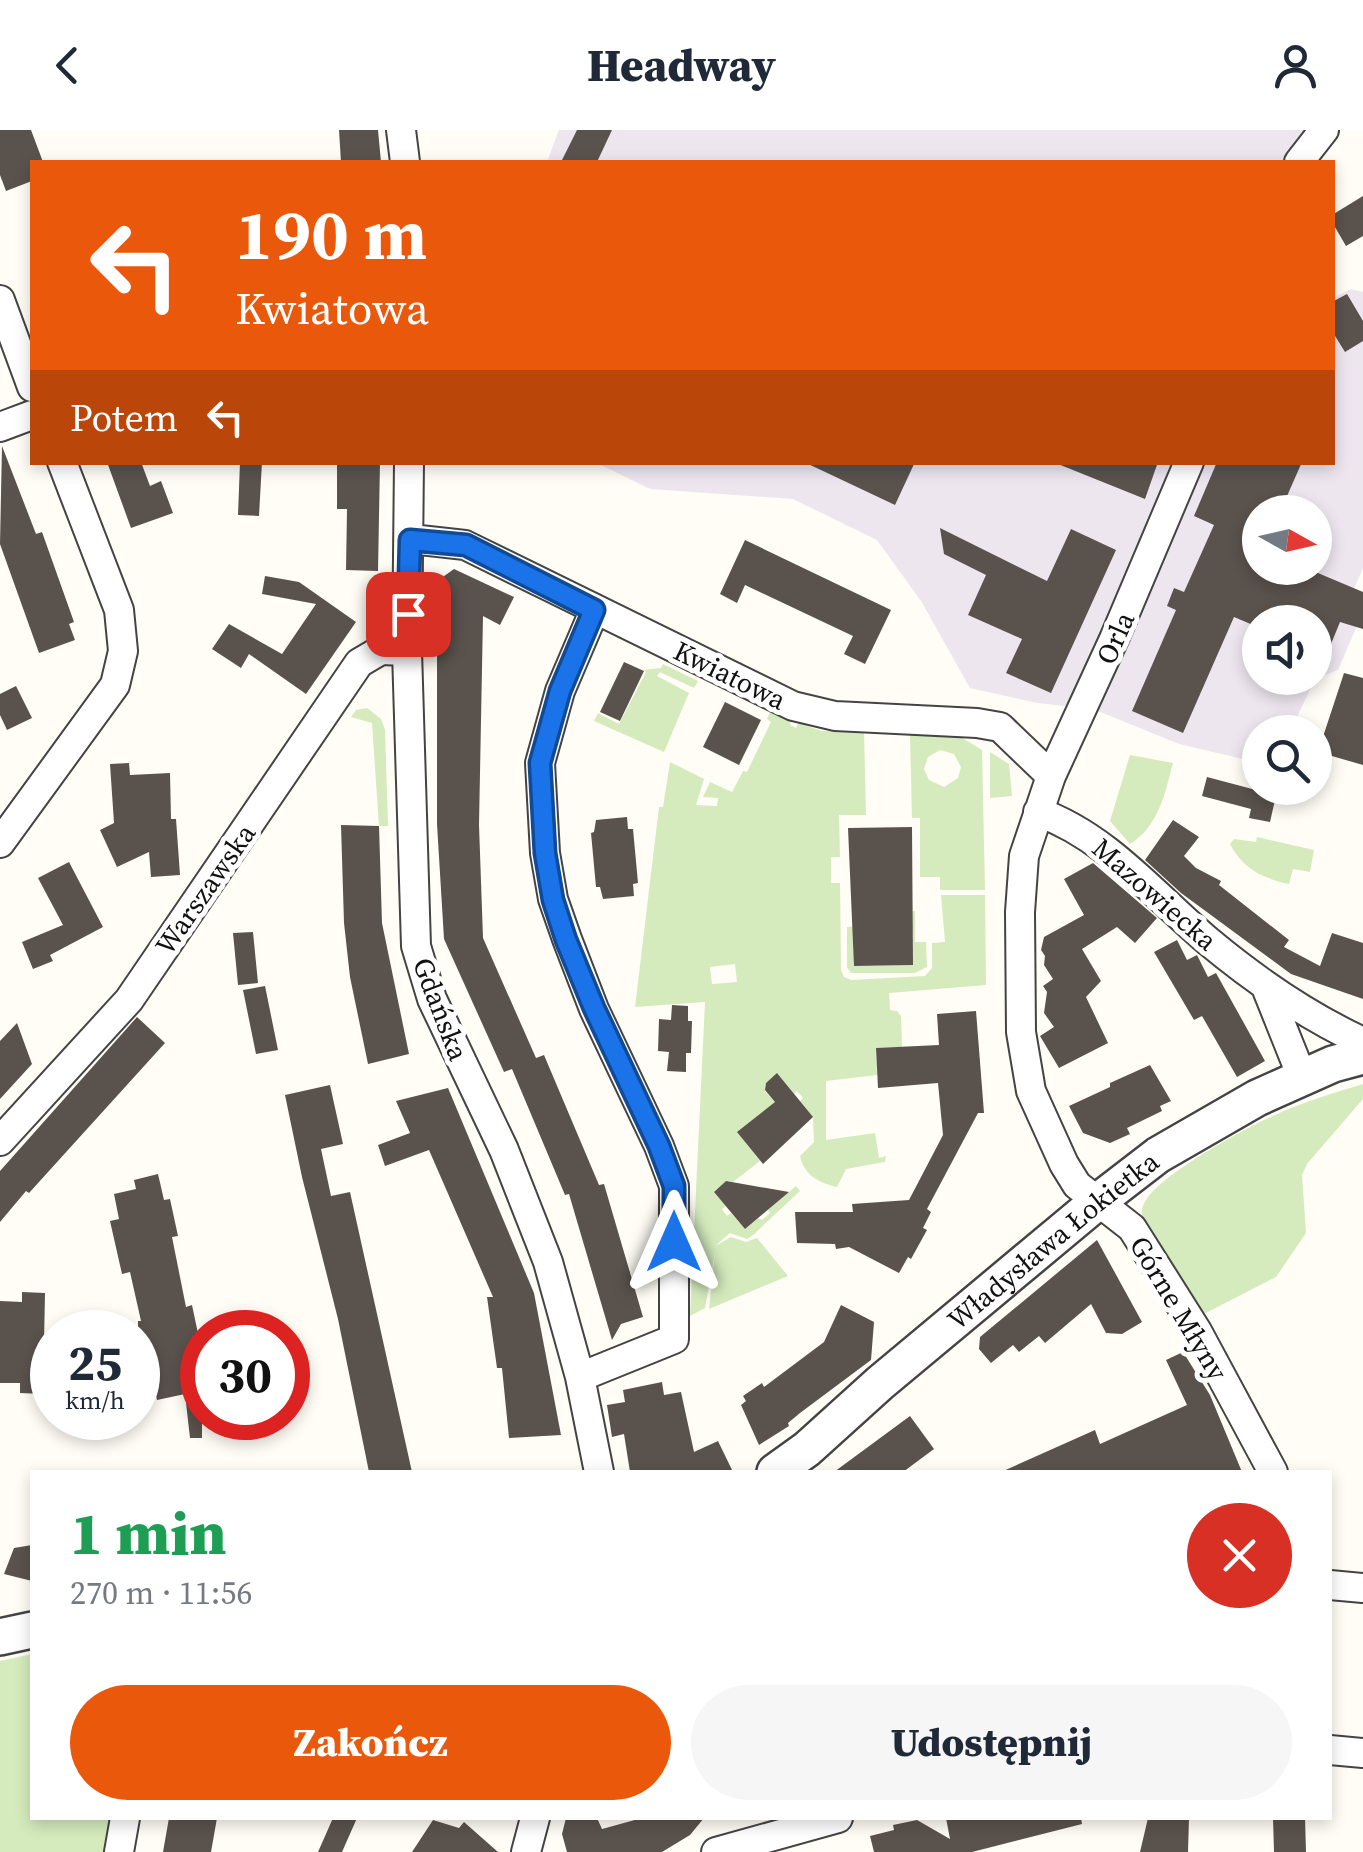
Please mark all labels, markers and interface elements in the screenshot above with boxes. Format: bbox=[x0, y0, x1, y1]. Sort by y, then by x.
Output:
text: Headway bbox=[587, 34, 776, 96]
icon: back bbox=[40, 38, 95, 93]
icon: person bbox=[1268, 38, 1323, 93]
text: 190 m bbox=[235, 186, 427, 282]
icon: left bbox=[70, 200, 200, 330]
text: Kwiatowa bbox=[235, 277, 429, 339]
icon: left bbox=[198, 390, 253, 445]
text: Potem bbox=[70, 392, 178, 444]
north arrow bbox=[1242, 495, 1332, 585]
map controls bbox=[1242, 495, 1332, 805]
pin bbox=[366, 572, 451, 657]
icon: arrive bbox=[381, 587, 436, 642]
street label: Orla bbox=[1087, 605, 1144, 670]
button: sound bbox=[1242, 605, 1332, 695]
street label: Kwiatowa bbox=[667, 631, 793, 719]
button: search bbox=[1242, 715, 1332, 805]
street label: Warszawska bbox=[146, 815, 265, 962]
street label: Mazowiecka bbox=[1084, 829, 1226, 959]
street label: Gdańska bbox=[404, 952, 478, 1067]
street label: Władysława Łokietka bbox=[939, 1142, 1167, 1338]
position arrow bbox=[622, 1190, 726, 1294]
street label: Górne Młyny bbox=[1121, 1229, 1237, 1388]
speed limit sign: 30 bbox=[180, 1310, 310, 1440]
text: 25 bbox=[68, 1328, 122, 1397]
text: km/h bbox=[65, 1383, 125, 1417]
text: 1 min bbox=[70, 1492, 226, 1574]
button: close bbox=[1187, 1503, 1292, 1608]
text: 270 m · 11:56 bbox=[70, 1571, 252, 1615]
button: Zakończ bbox=[70, 1685, 671, 1800]
button: Udostępnij bbox=[691, 1685, 1292, 1800]

